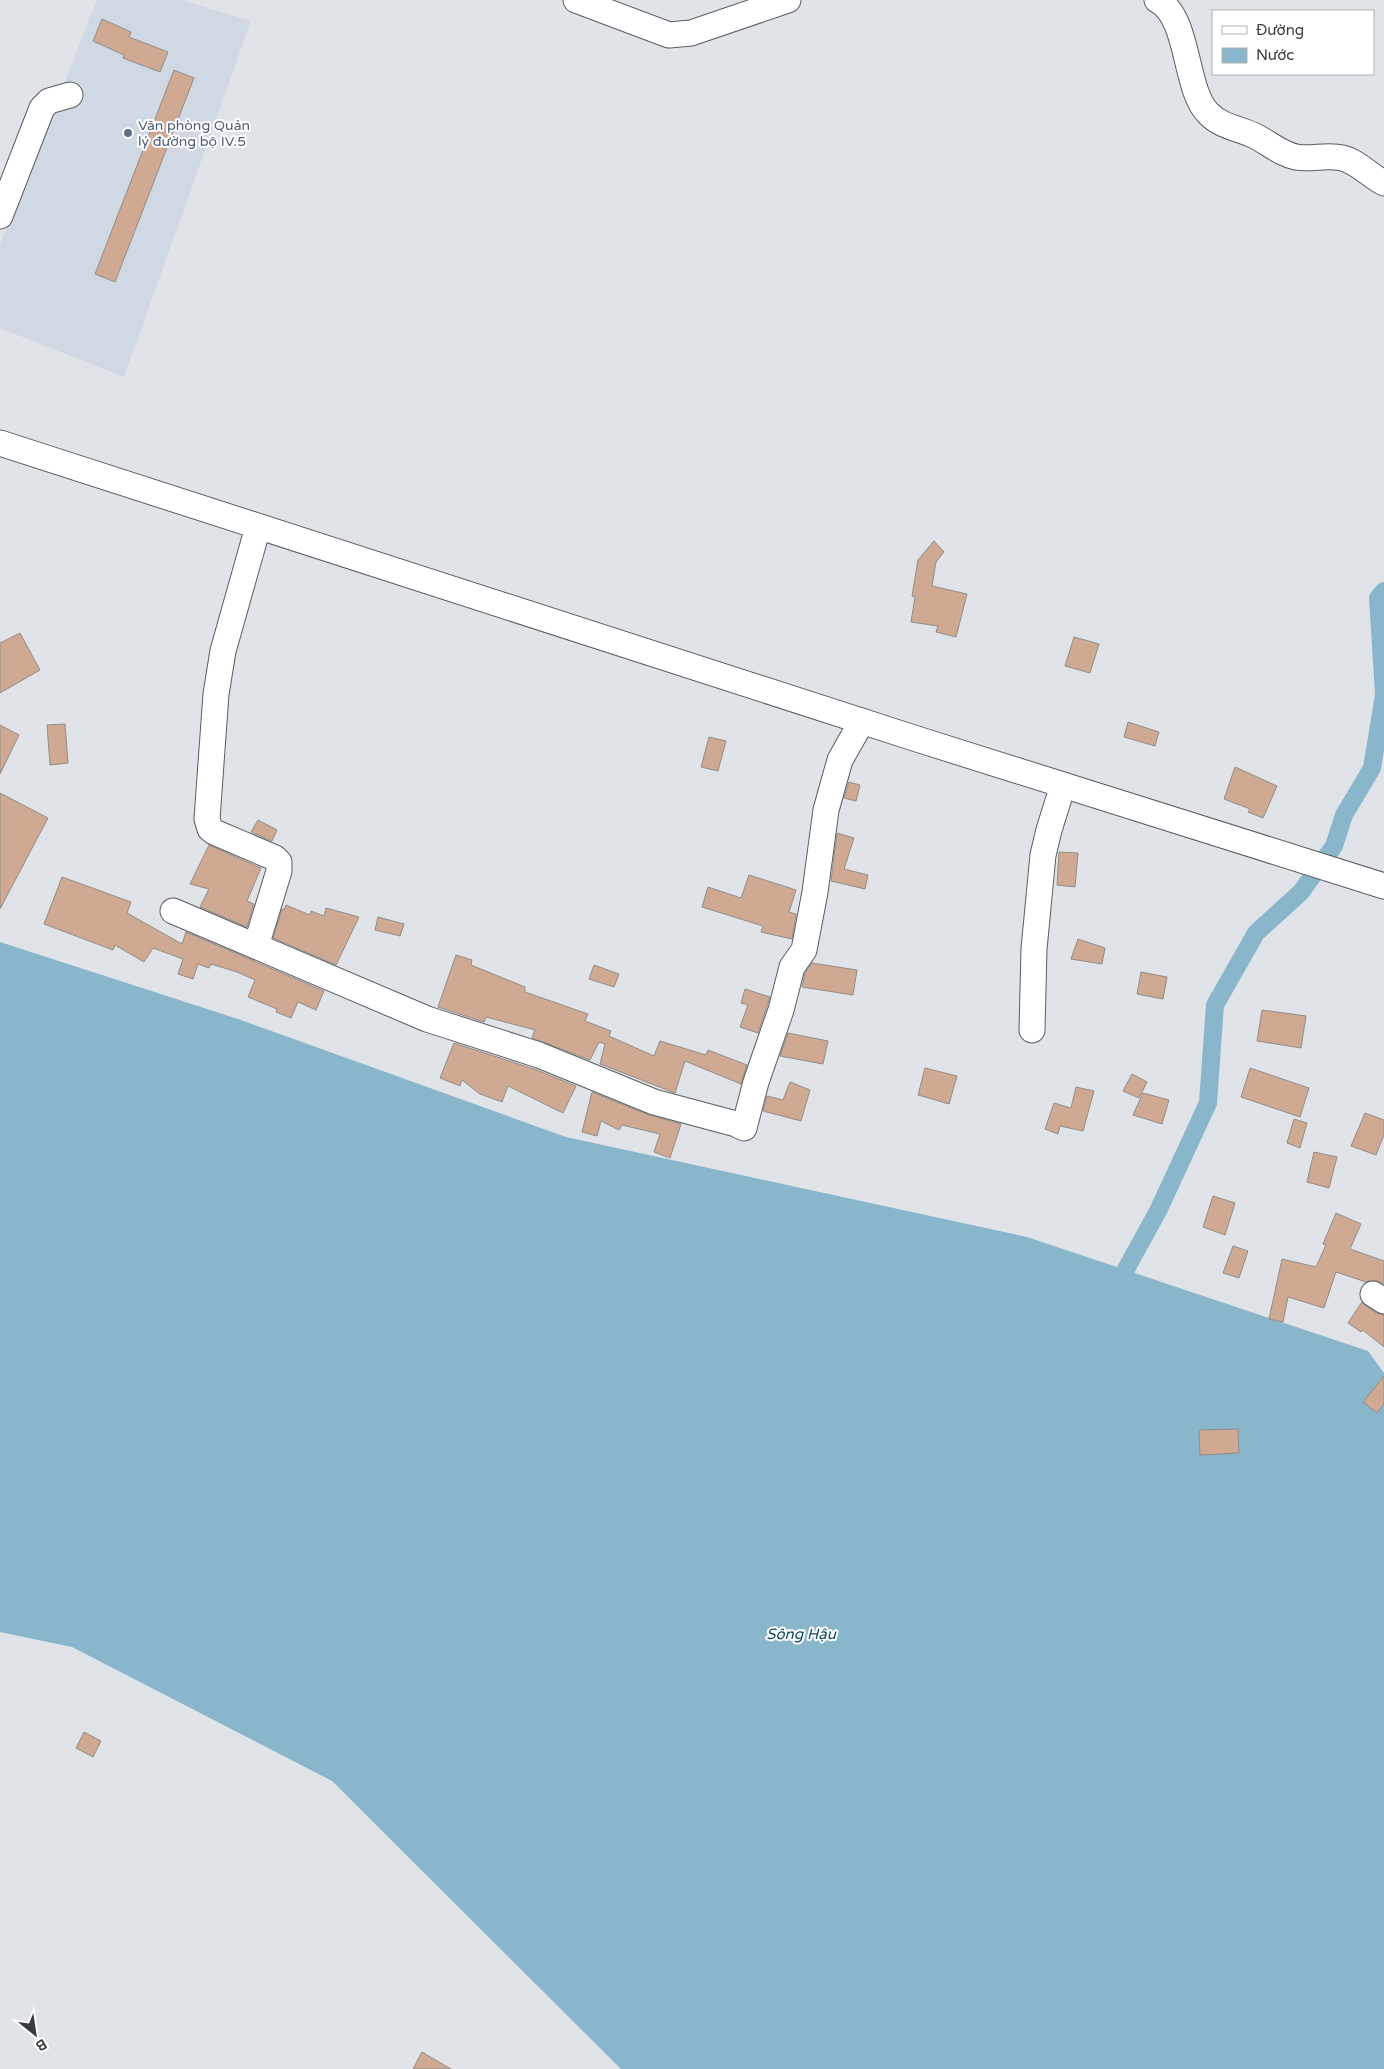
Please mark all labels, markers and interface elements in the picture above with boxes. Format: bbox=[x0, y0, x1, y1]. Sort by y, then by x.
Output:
legend bbox=[1212, 10, 1374, 75]
text: Đường bbox=[1256, 21, 1304, 39]
text: Nước bbox=[1256, 46, 1294, 64]
place label: Văn phòng Quản lý đường bộ IV.5 bbox=[138, 117, 250, 150]
marker: Văn phòng Quản lý đường bộ IV.5 bbox=[122, 127, 134, 139]
water label: Sông Hậu bbox=[766, 1625, 837, 1643]
north arrow bbox=[10, 2009, 60, 2059]
text: B bbox=[33, 2035, 50, 2055]

